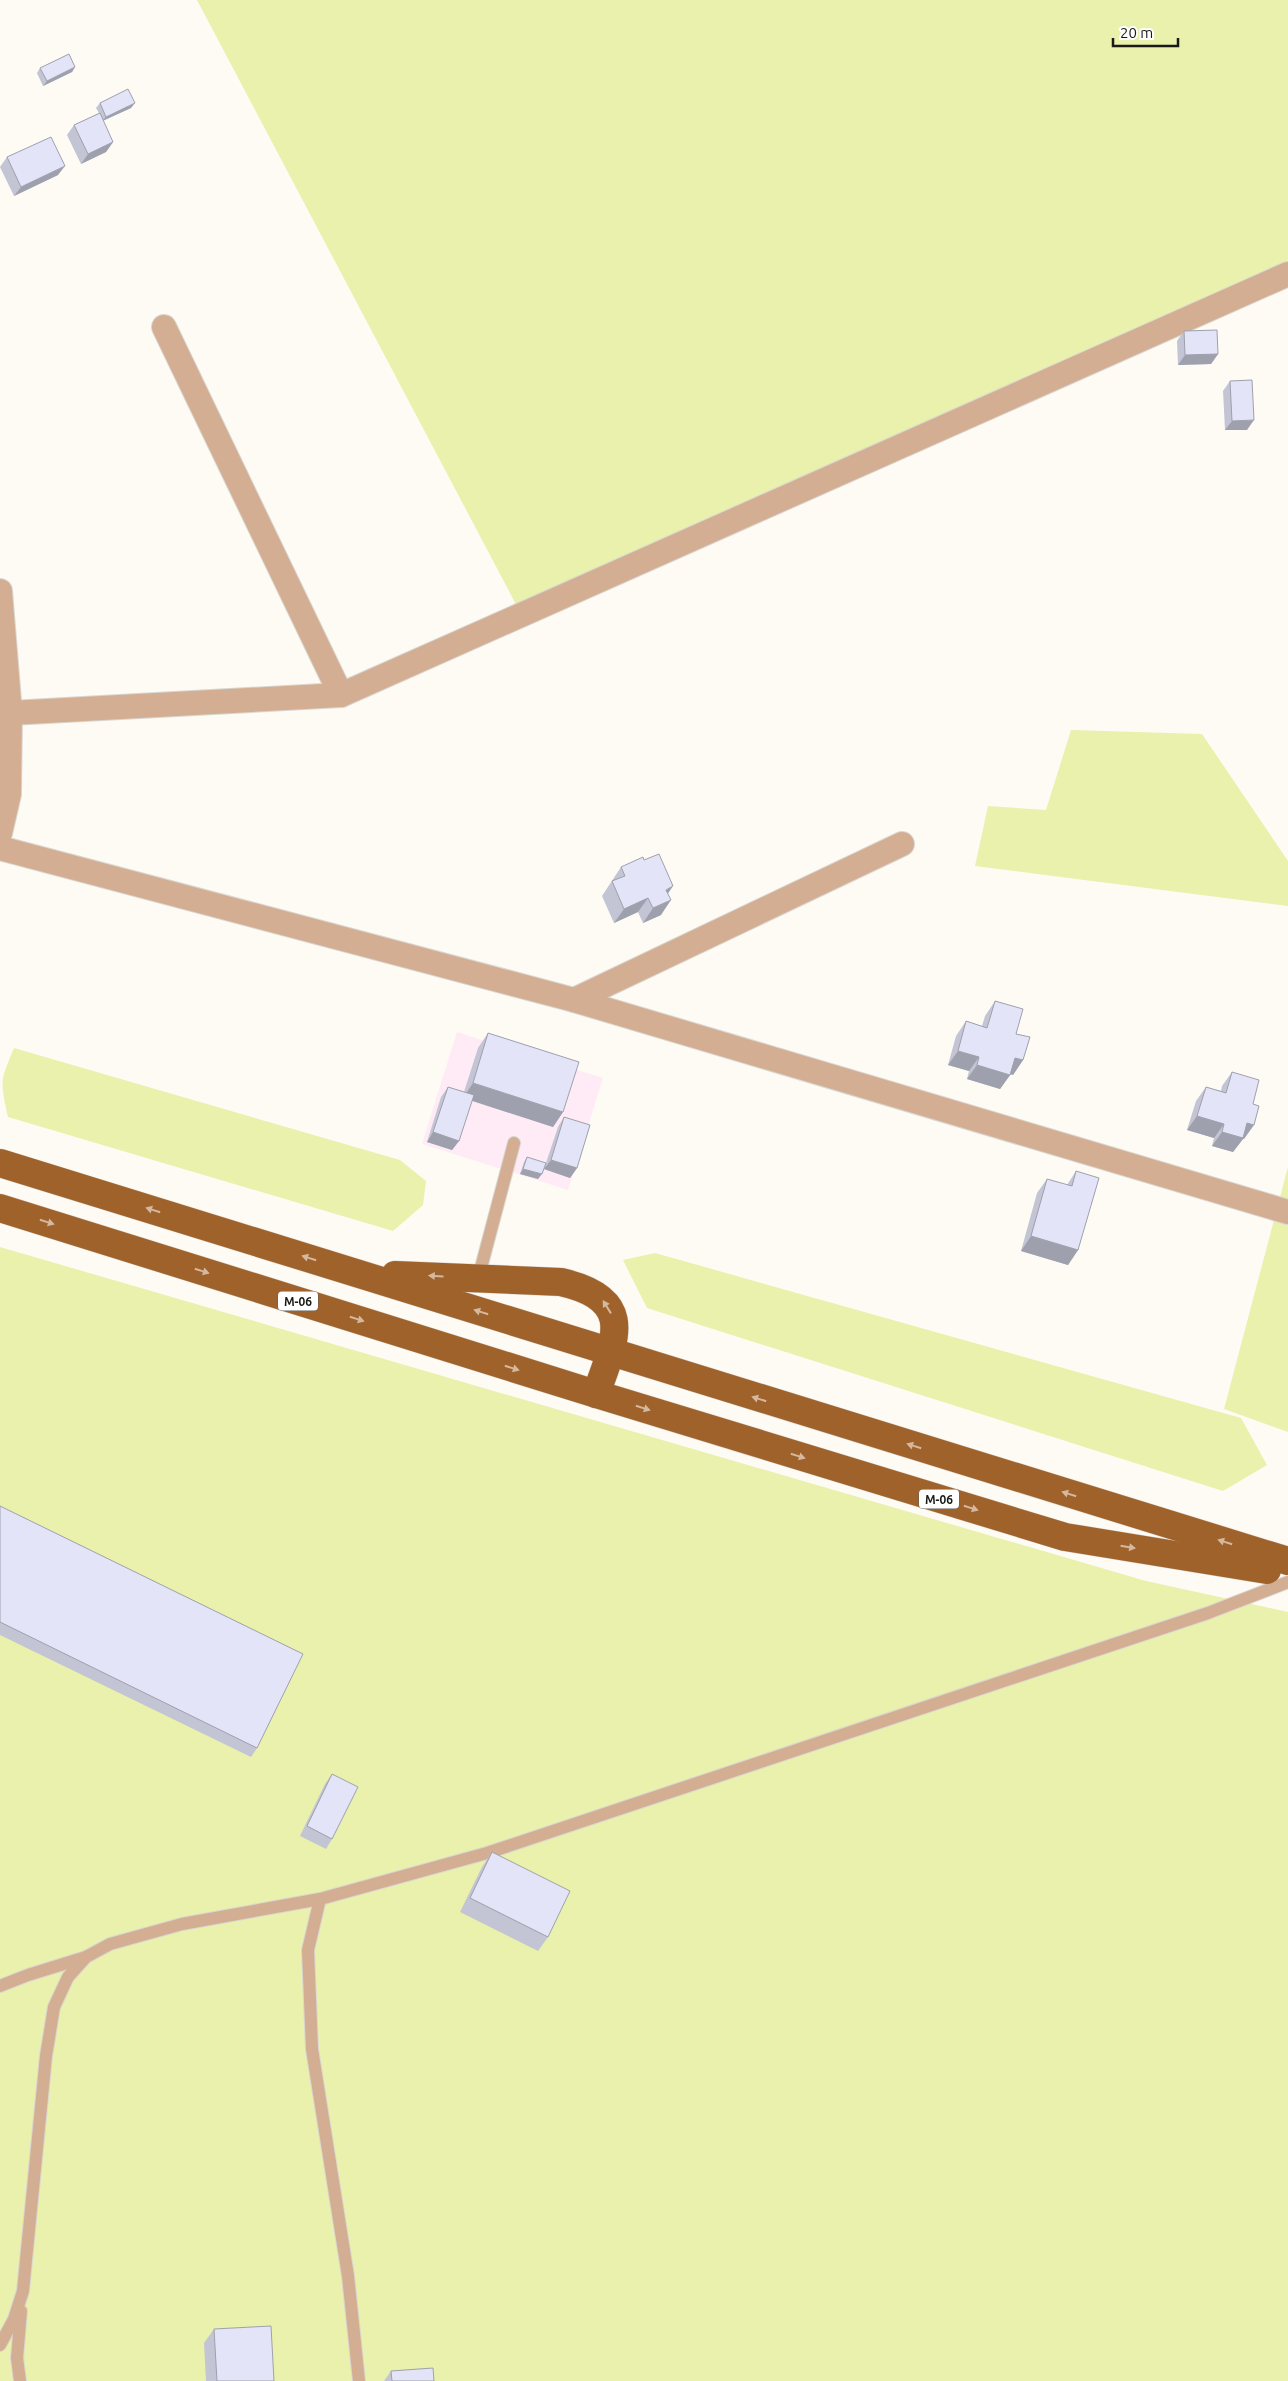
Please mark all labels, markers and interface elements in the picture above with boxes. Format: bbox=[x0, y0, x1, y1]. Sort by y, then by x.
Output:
scale bar bbox=[1113, 15, 1178, 47]
text: 20 m bbox=[1120, 24, 1153, 41]
one-way arrow bbox=[146, 1206, 161, 1214]
one-way arrow bbox=[39, 1219, 54, 1227]
one-way arrow bbox=[301, 1254, 316, 1262]
one-way arrow bbox=[194, 1267, 209, 1275]
one-way arrow bbox=[427, 1272, 443, 1280]
road number: М-06 bbox=[278, 1292, 318, 1310]
one-way arrow bbox=[603, 1300, 612, 1313]
one-way arrow bbox=[473, 1308, 488, 1316]
one-way arrow bbox=[349, 1316, 364, 1324]
one-way arrow bbox=[504, 1364, 519, 1372]
one-way arrow bbox=[751, 1394, 766, 1402]
one-way arrow bbox=[636, 1405, 651, 1413]
one-way arrow bbox=[906, 1442, 921, 1450]
one-way arrow bbox=[791, 1452, 806, 1460]
road number: М-06 bbox=[919, 1490, 959, 1508]
one-way arrow bbox=[1062, 1490, 1077, 1498]
one-way arrow bbox=[963, 1505, 978, 1513]
one-way arrow bbox=[1217, 1538, 1232, 1545]
one-way arrow bbox=[1120, 1544, 1136, 1552]

